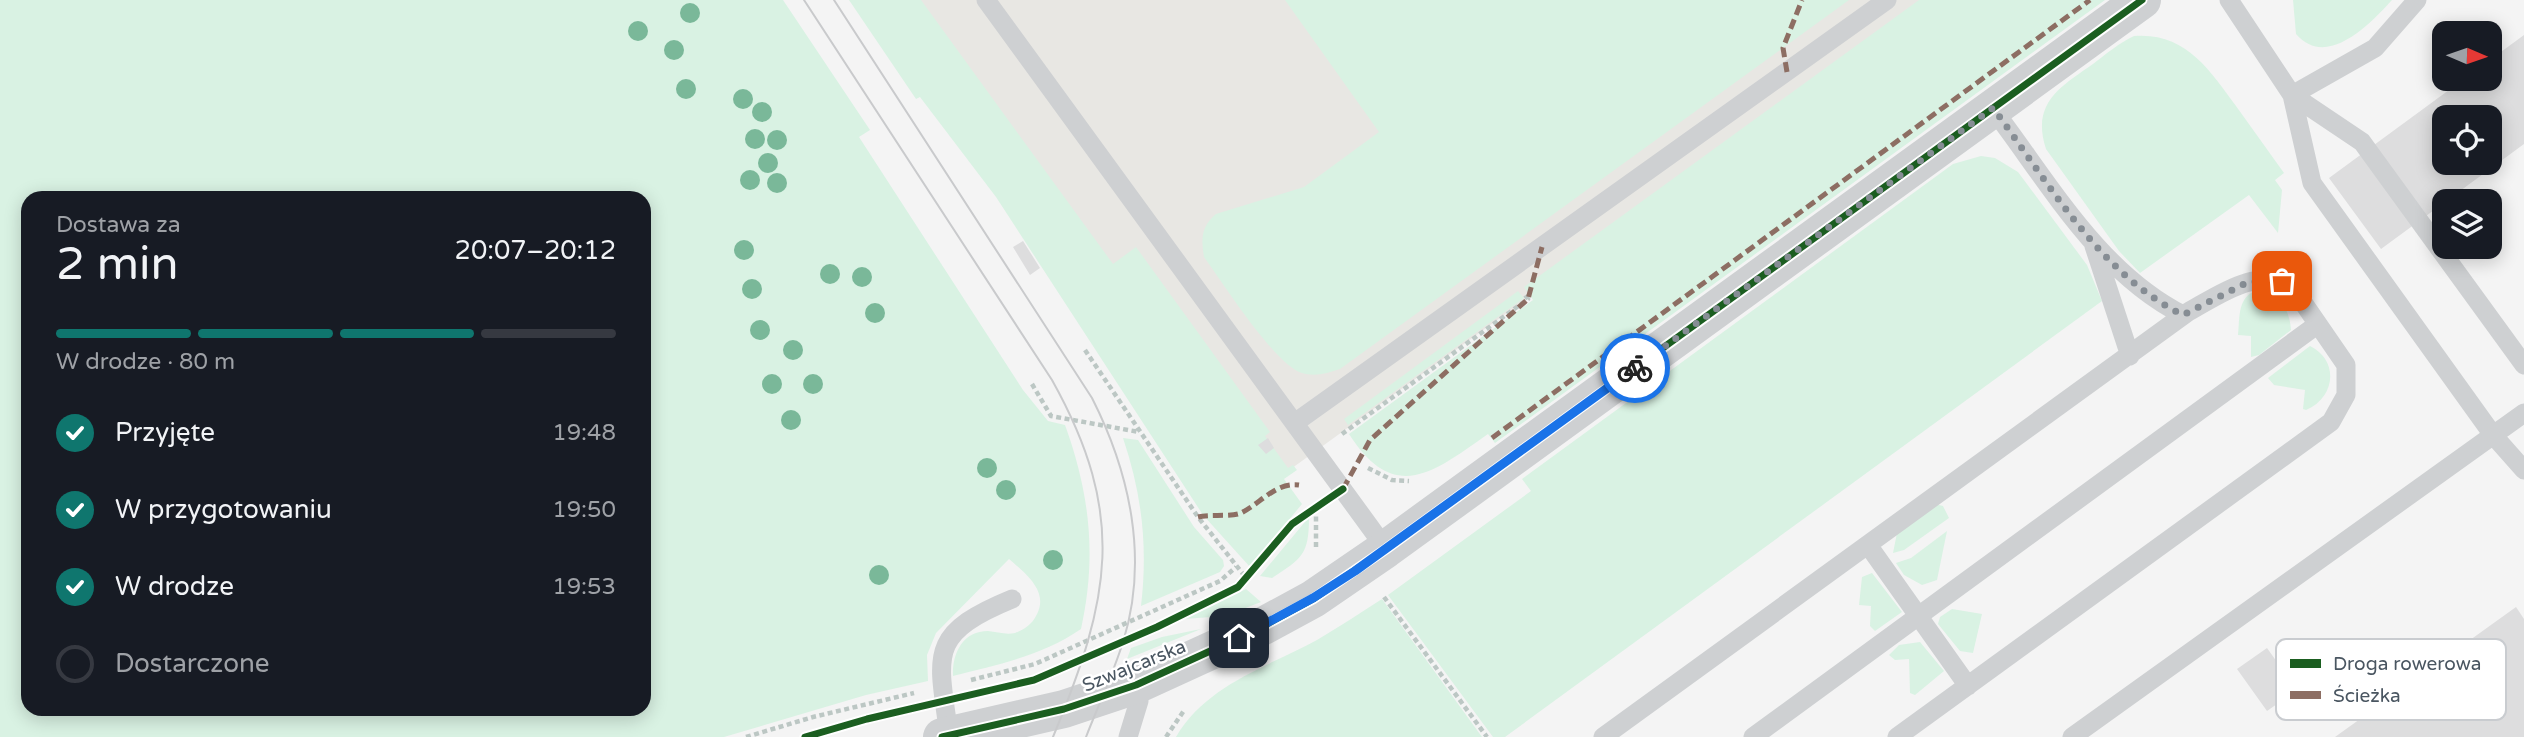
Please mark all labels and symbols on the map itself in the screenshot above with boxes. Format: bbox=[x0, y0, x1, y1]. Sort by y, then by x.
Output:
north arrow bbox=[2432, 21, 2502, 91]
pin bbox=[2252, 251, 2312, 311]
courier bbox=[1600, 333, 1670, 403]
pin bbox=[1209, 608, 1269, 668]
street label: Szwajcarska bbox=[1079, 635, 1189, 697]
legend bbox=[2276, 639, 2506, 720]
text: Droga rowerowa bbox=[2333, 653, 2481, 675]
text: Ścieżka bbox=[2333, 684, 2401, 707]

